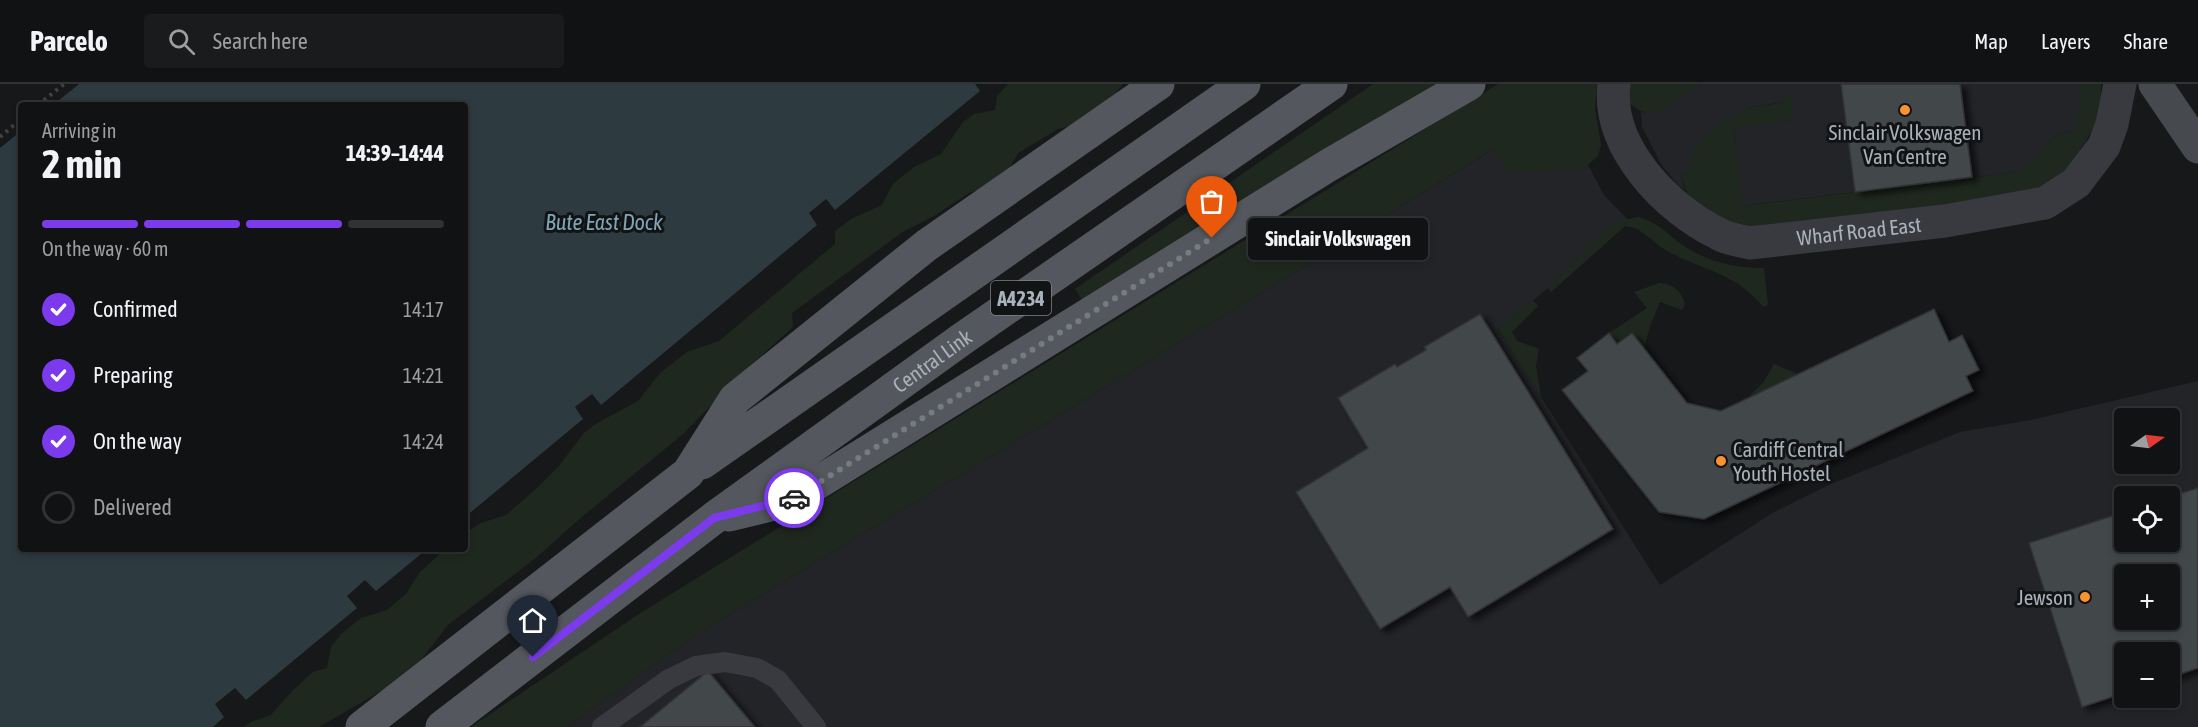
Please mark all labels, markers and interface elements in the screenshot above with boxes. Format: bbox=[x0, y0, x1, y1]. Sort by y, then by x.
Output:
search box bbox=[144, 14, 564, 68]
text: Parcelo bbox=[30, 25, 108, 57]
icon: search bbox=[165, 25, 198, 58]
text: Search here bbox=[213, 28, 308, 54]
text: Map bbox=[1974, 29, 2008, 53]
text: Layers bbox=[2041, 29, 2091, 53]
text: Share bbox=[2124, 29, 2168, 53]
marker: Sinclair Volkswagen Van Centre bbox=[1898, 103, 1912, 117]
text: Arriving in bbox=[42, 119, 116, 142]
place label: Sinclair Volkswagen Van Centre bbox=[1828, 120, 1982, 168]
text: 14:39–14:44 bbox=[346, 140, 444, 166]
text: 2 min bbox=[42, 142, 122, 186]
pin bbox=[1186, 176, 1237, 238]
icon: bag bbox=[1195, 185, 1228, 218]
water label: Bute East Dock bbox=[545, 209, 663, 235]
street label: Wharf Road East bbox=[1796, 212, 1923, 250]
callout: Sinclair Volkswagen bbox=[1248, 217, 1428, 259]
text: Sinclair Volkswagen bbox=[1265, 227, 1411, 250]
text: On the way · 60 m bbox=[42, 237, 168, 260]
road number: A4234 bbox=[991, 281, 1051, 315]
icon: check bbox=[42, 293, 75, 326]
text: Confirmed bbox=[93, 296, 178, 322]
text: 14:17 bbox=[403, 298, 444, 321]
street label: Central Link bbox=[888, 324, 976, 397]
icon: check bbox=[42, 359, 75, 392]
text: Preparing bbox=[93, 362, 173, 388]
text: 14:21 bbox=[403, 364, 444, 387]
north arrow bbox=[2114, 408, 2180, 474]
map controls bbox=[2114, 408, 2180, 708]
icon: check bbox=[42, 425, 75, 458]
text: On the way bbox=[93, 428, 182, 454]
text: 14:24 bbox=[403, 430, 444, 453]
place label: Cardiff Central Youth Hostel bbox=[1733, 437, 1844, 485]
marker: Cardiff Central Youth Hostel bbox=[1714, 454, 1728, 468]
courier bbox=[764, 468, 824, 528]
icon: car bbox=[778, 482, 811, 515]
button: locate bbox=[2114, 486, 2180, 552]
text: Delivered bbox=[93, 494, 172, 520]
button: + bbox=[2114, 564, 2180, 630]
place label: Jewson bbox=[2017, 585, 2073, 609]
marker: Jewson bbox=[2078, 590, 2092, 604]
pin bbox=[507, 595, 558, 657]
icon: home bbox=[516, 604, 549, 637]
button: − bbox=[2114, 642, 2180, 708]

